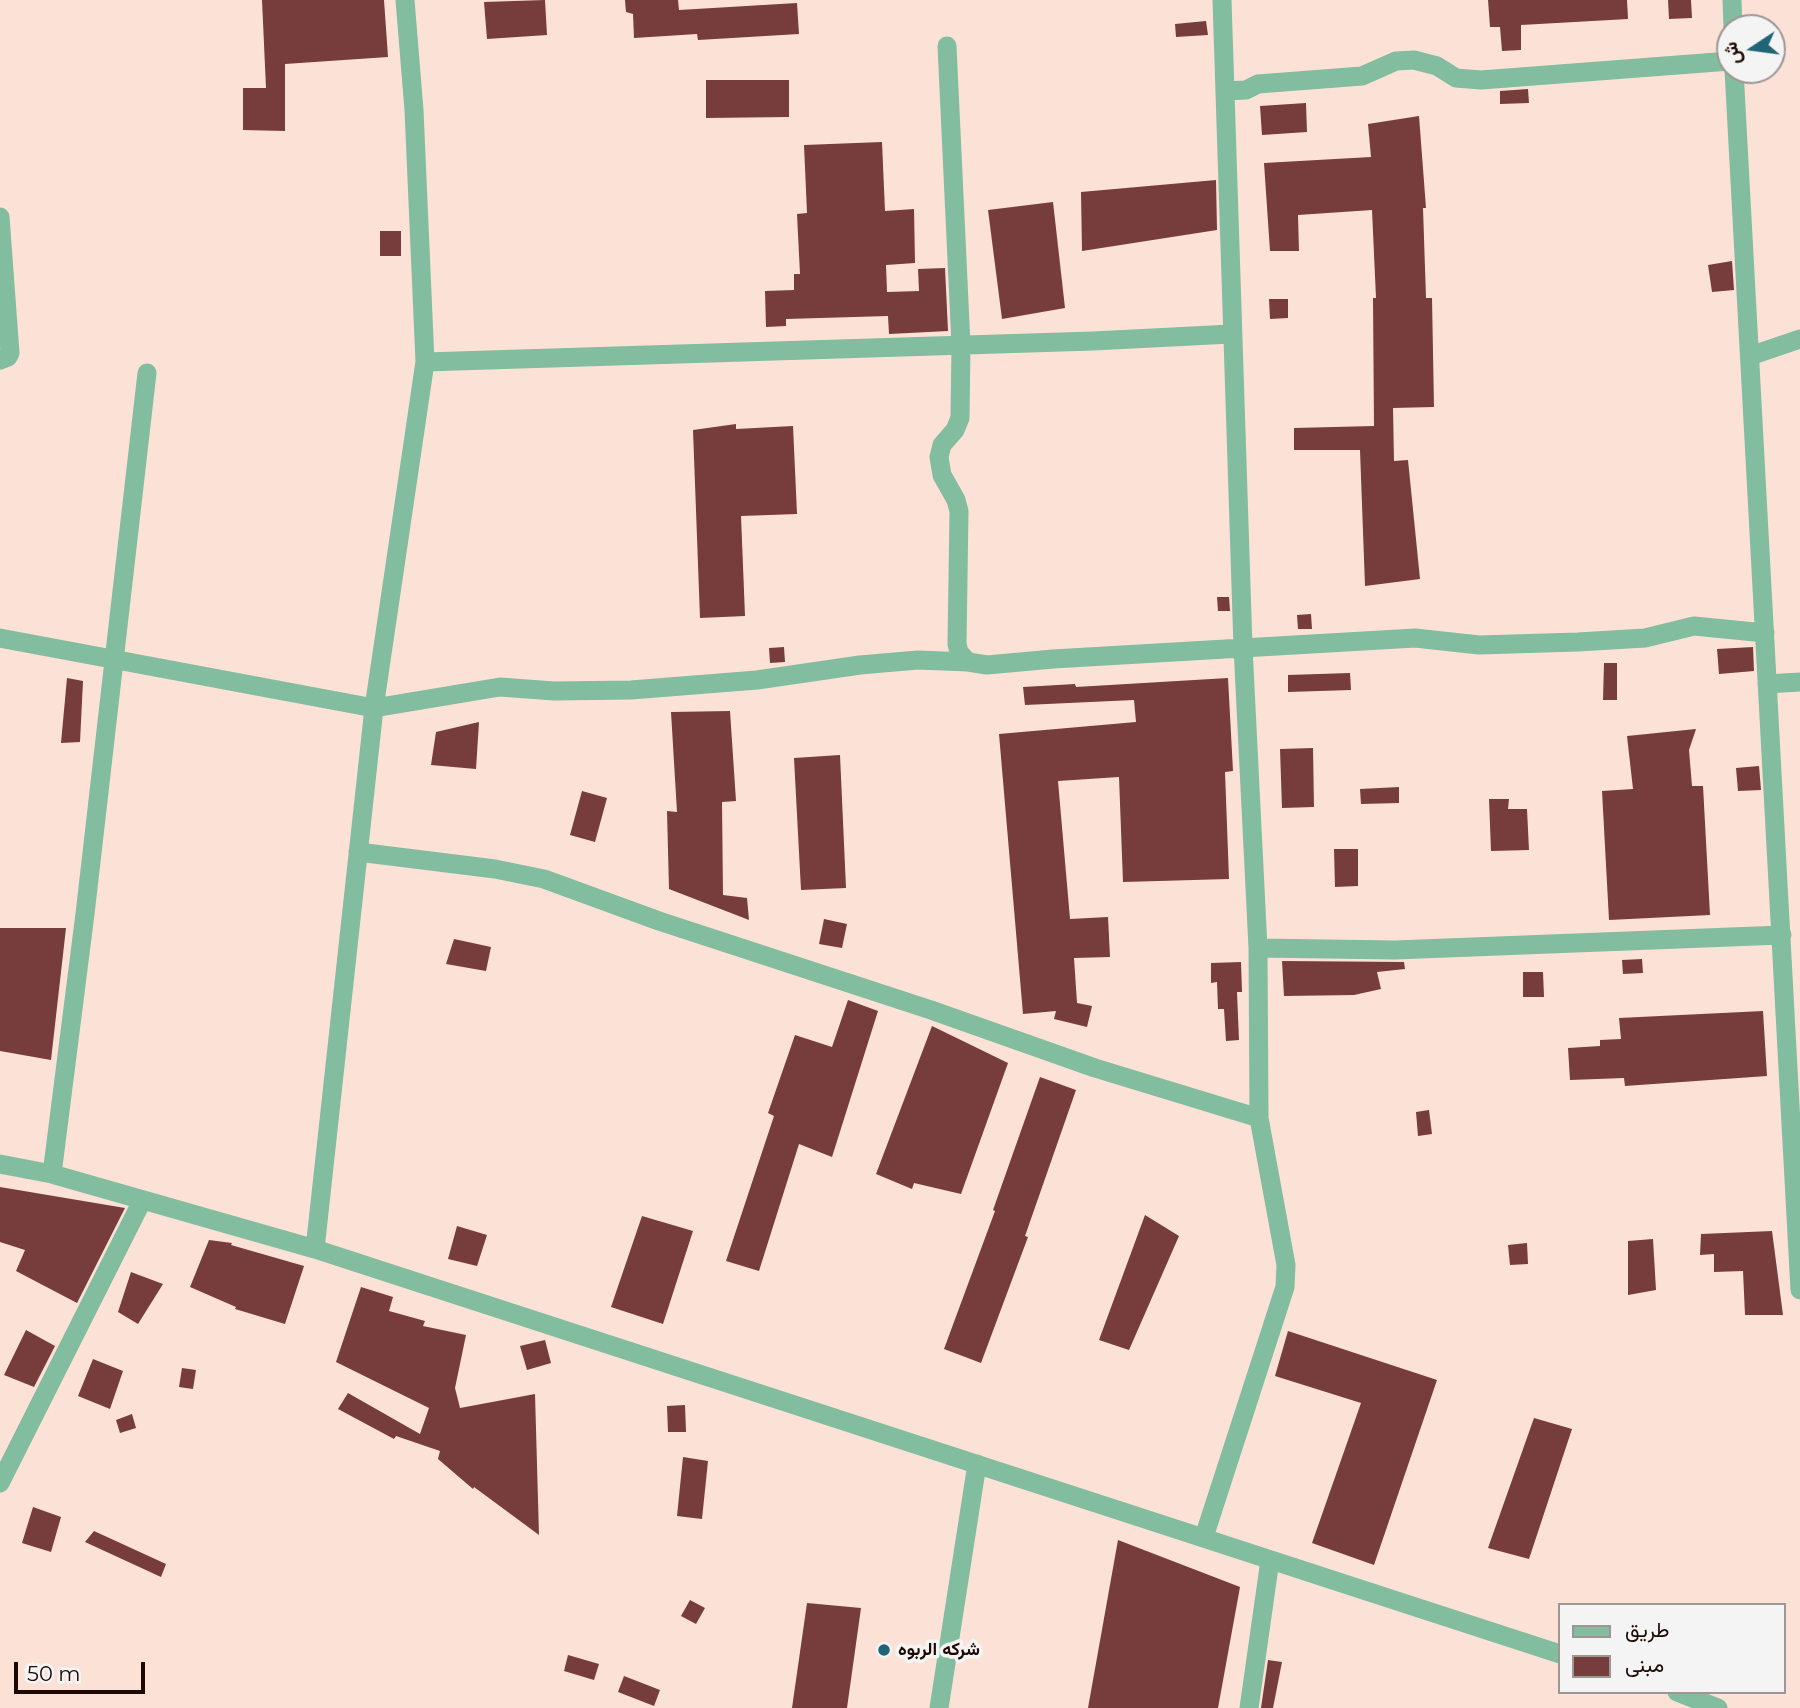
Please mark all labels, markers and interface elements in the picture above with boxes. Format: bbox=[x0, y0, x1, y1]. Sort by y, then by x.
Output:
north arrow bbox=[1716, 14, 1786, 84]
text: ش bbox=[1718, 40, 1746, 67]
legend bbox=[1559, 1603, 1786, 1694]
text: طريق bbox=[1625, 1617, 1670, 1642]
place label: شركه الربوه bbox=[898, 1639, 980, 1661]
marker: شركه الربوه bbox=[876, 1642, 892, 1658]
scale bar bbox=[18, 1648, 149, 1692]
text: مبنى bbox=[1625, 1652, 1664, 1677]
text: 50 m bbox=[27, 1661, 81, 1686]

